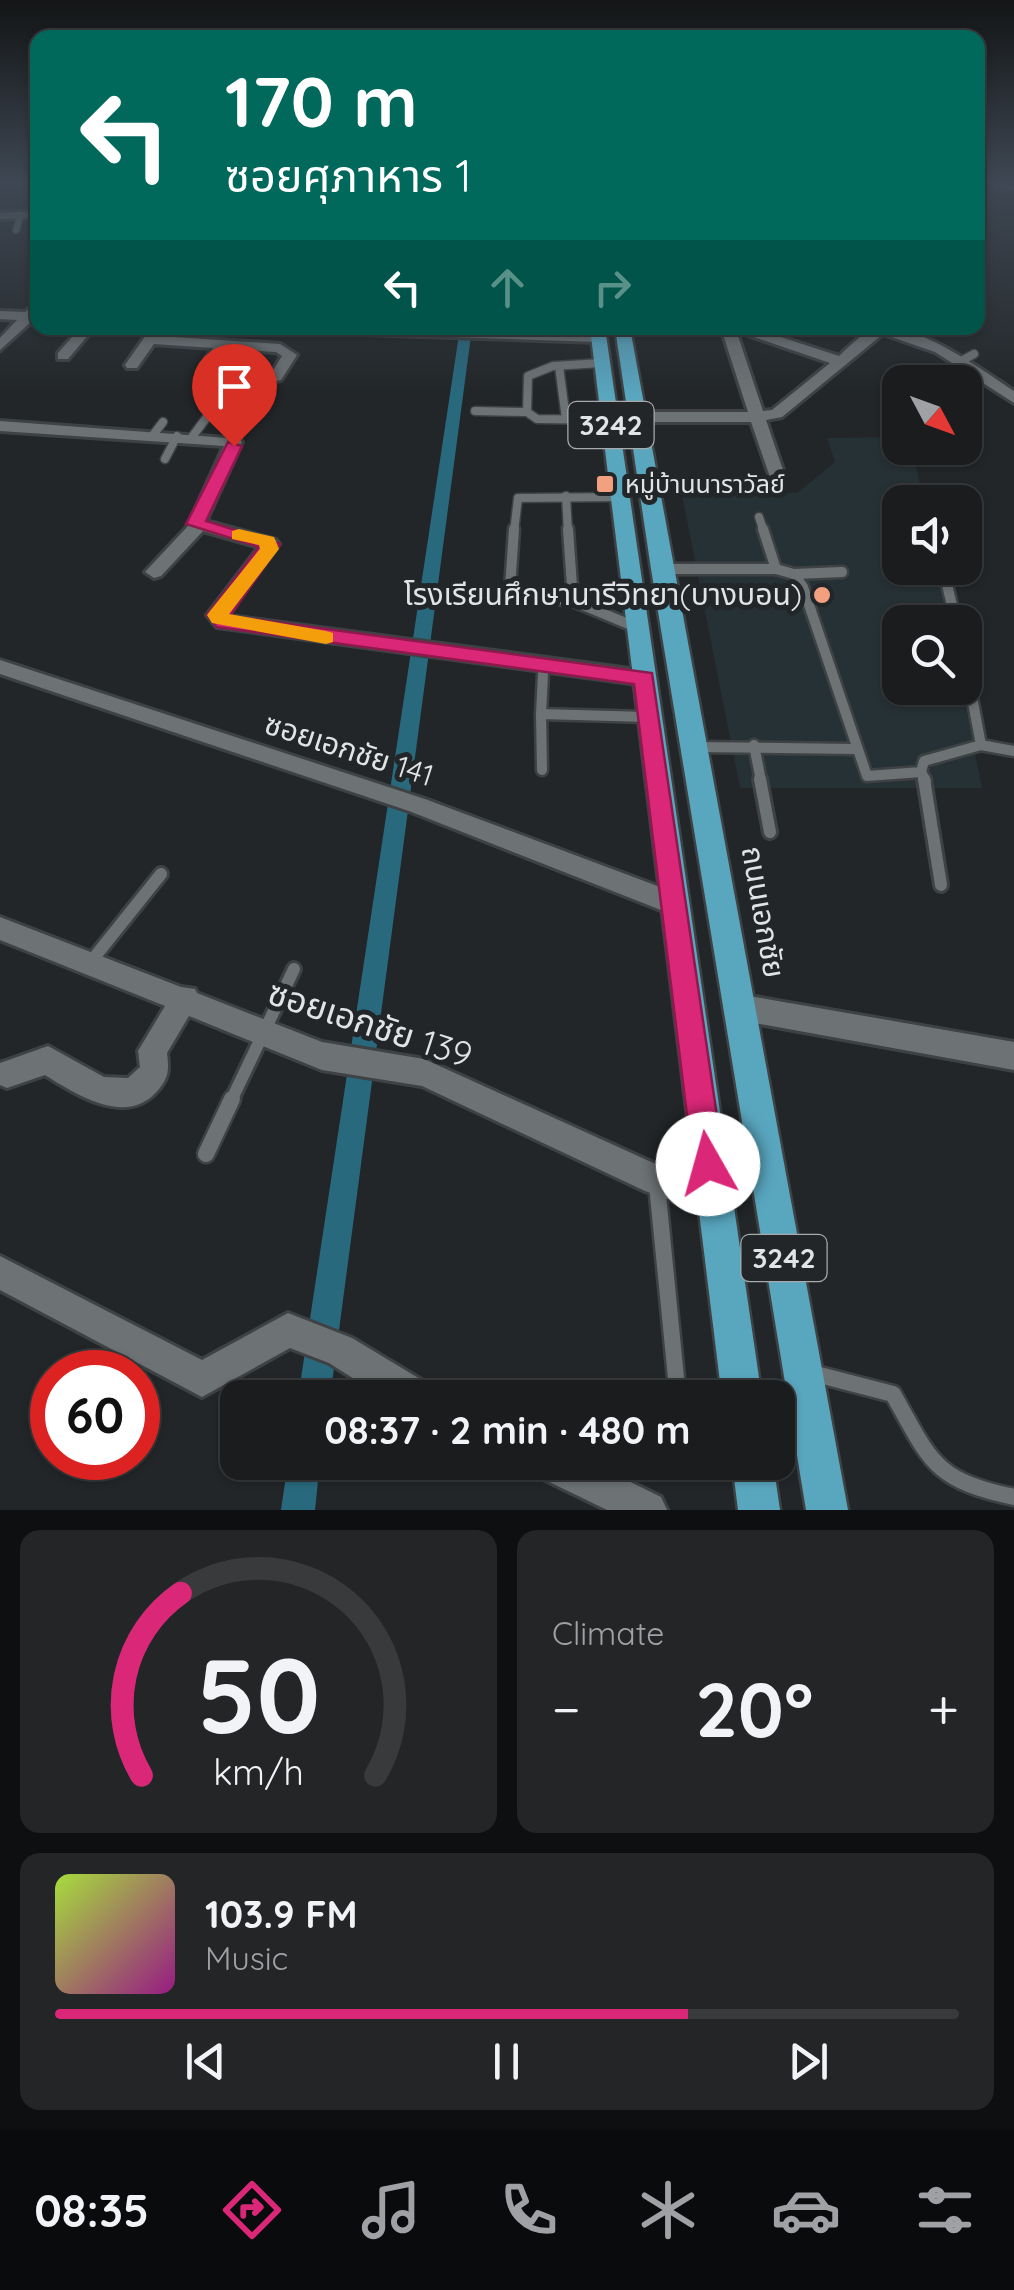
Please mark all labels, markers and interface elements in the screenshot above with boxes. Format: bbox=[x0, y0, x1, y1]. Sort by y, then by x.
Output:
text: 170 m bbox=[225, 57, 418, 145]
icon: left bbox=[60, 70, 190, 200]
text: ซอยศุภาหาร 1 bbox=[225, 147, 472, 203]
icon: left bbox=[375, 260, 430, 315]
icon: ahead bbox=[480, 260, 535, 315]
icon: right bbox=[585, 260, 640, 315]
pin bbox=[192, 344, 277, 447]
icon: arrive bbox=[207, 359, 262, 414]
north arrow bbox=[882, 365, 982, 465]
map controls bbox=[882, 365, 982, 705]
road number: 3242 bbox=[568, 402, 654, 448]
place label: หมู่บ้านนาราวัลย์ bbox=[625, 468, 785, 500]
marker: หมู่บ้านนาราวัลย์ bbox=[594, 473, 616, 495]
button: sound bbox=[882, 485, 982, 585]
place label: โรงเรียนศึกษานารีวิทยา(บางบอน) bbox=[404, 575, 802, 613]
marker: โรงเรียนศึกษานารีวิทยา(บางบอน) bbox=[811, 584, 833, 606]
button: search bbox=[882, 605, 982, 705]
street label: ซอยเอกชัย 141 bbox=[260, 704, 439, 794]
street label: ถนนเอกชัย bbox=[734, 843, 794, 981]
street label: ซอยเอกชัย 139 bbox=[263, 969, 478, 1077]
position arrow bbox=[656, 1112, 760, 1216]
road number: 3242 bbox=[742, 1235, 826, 1281]
speed limit sign: 60 bbox=[30, 1350, 160, 1480]
text: 08:37 · 2 min · 480 m bbox=[324, 1406, 691, 1454]
text: Climate bbox=[552, 1613, 664, 1653]
text: 50 bbox=[197, 1629, 320, 1759]
text: 20° bbox=[695, 1662, 813, 1756]
text: − bbox=[552, 1674, 581, 1743]
text: + bbox=[928, 1674, 959, 1743]
text: km/h bbox=[213, 1749, 304, 1794]
text: 103.9 FM bbox=[205, 1890, 358, 1938]
text: Music bbox=[205, 1938, 288, 1978]
icon: previous bbox=[178, 2034, 233, 2089]
icon: pause bbox=[479, 2034, 534, 2089]
icon: next bbox=[781, 2034, 836, 2089]
icon: directions bbox=[217, 2175, 287, 2245]
icon: music bbox=[356, 2175, 426, 2245]
icon: phone bbox=[494, 2175, 564, 2245]
icon: climate bbox=[633, 2175, 703, 2245]
icon: car bbox=[771, 2175, 841, 2245]
icon: filters bbox=[910, 2175, 980, 2245]
text: 08:35 bbox=[34, 2182, 149, 2238]

